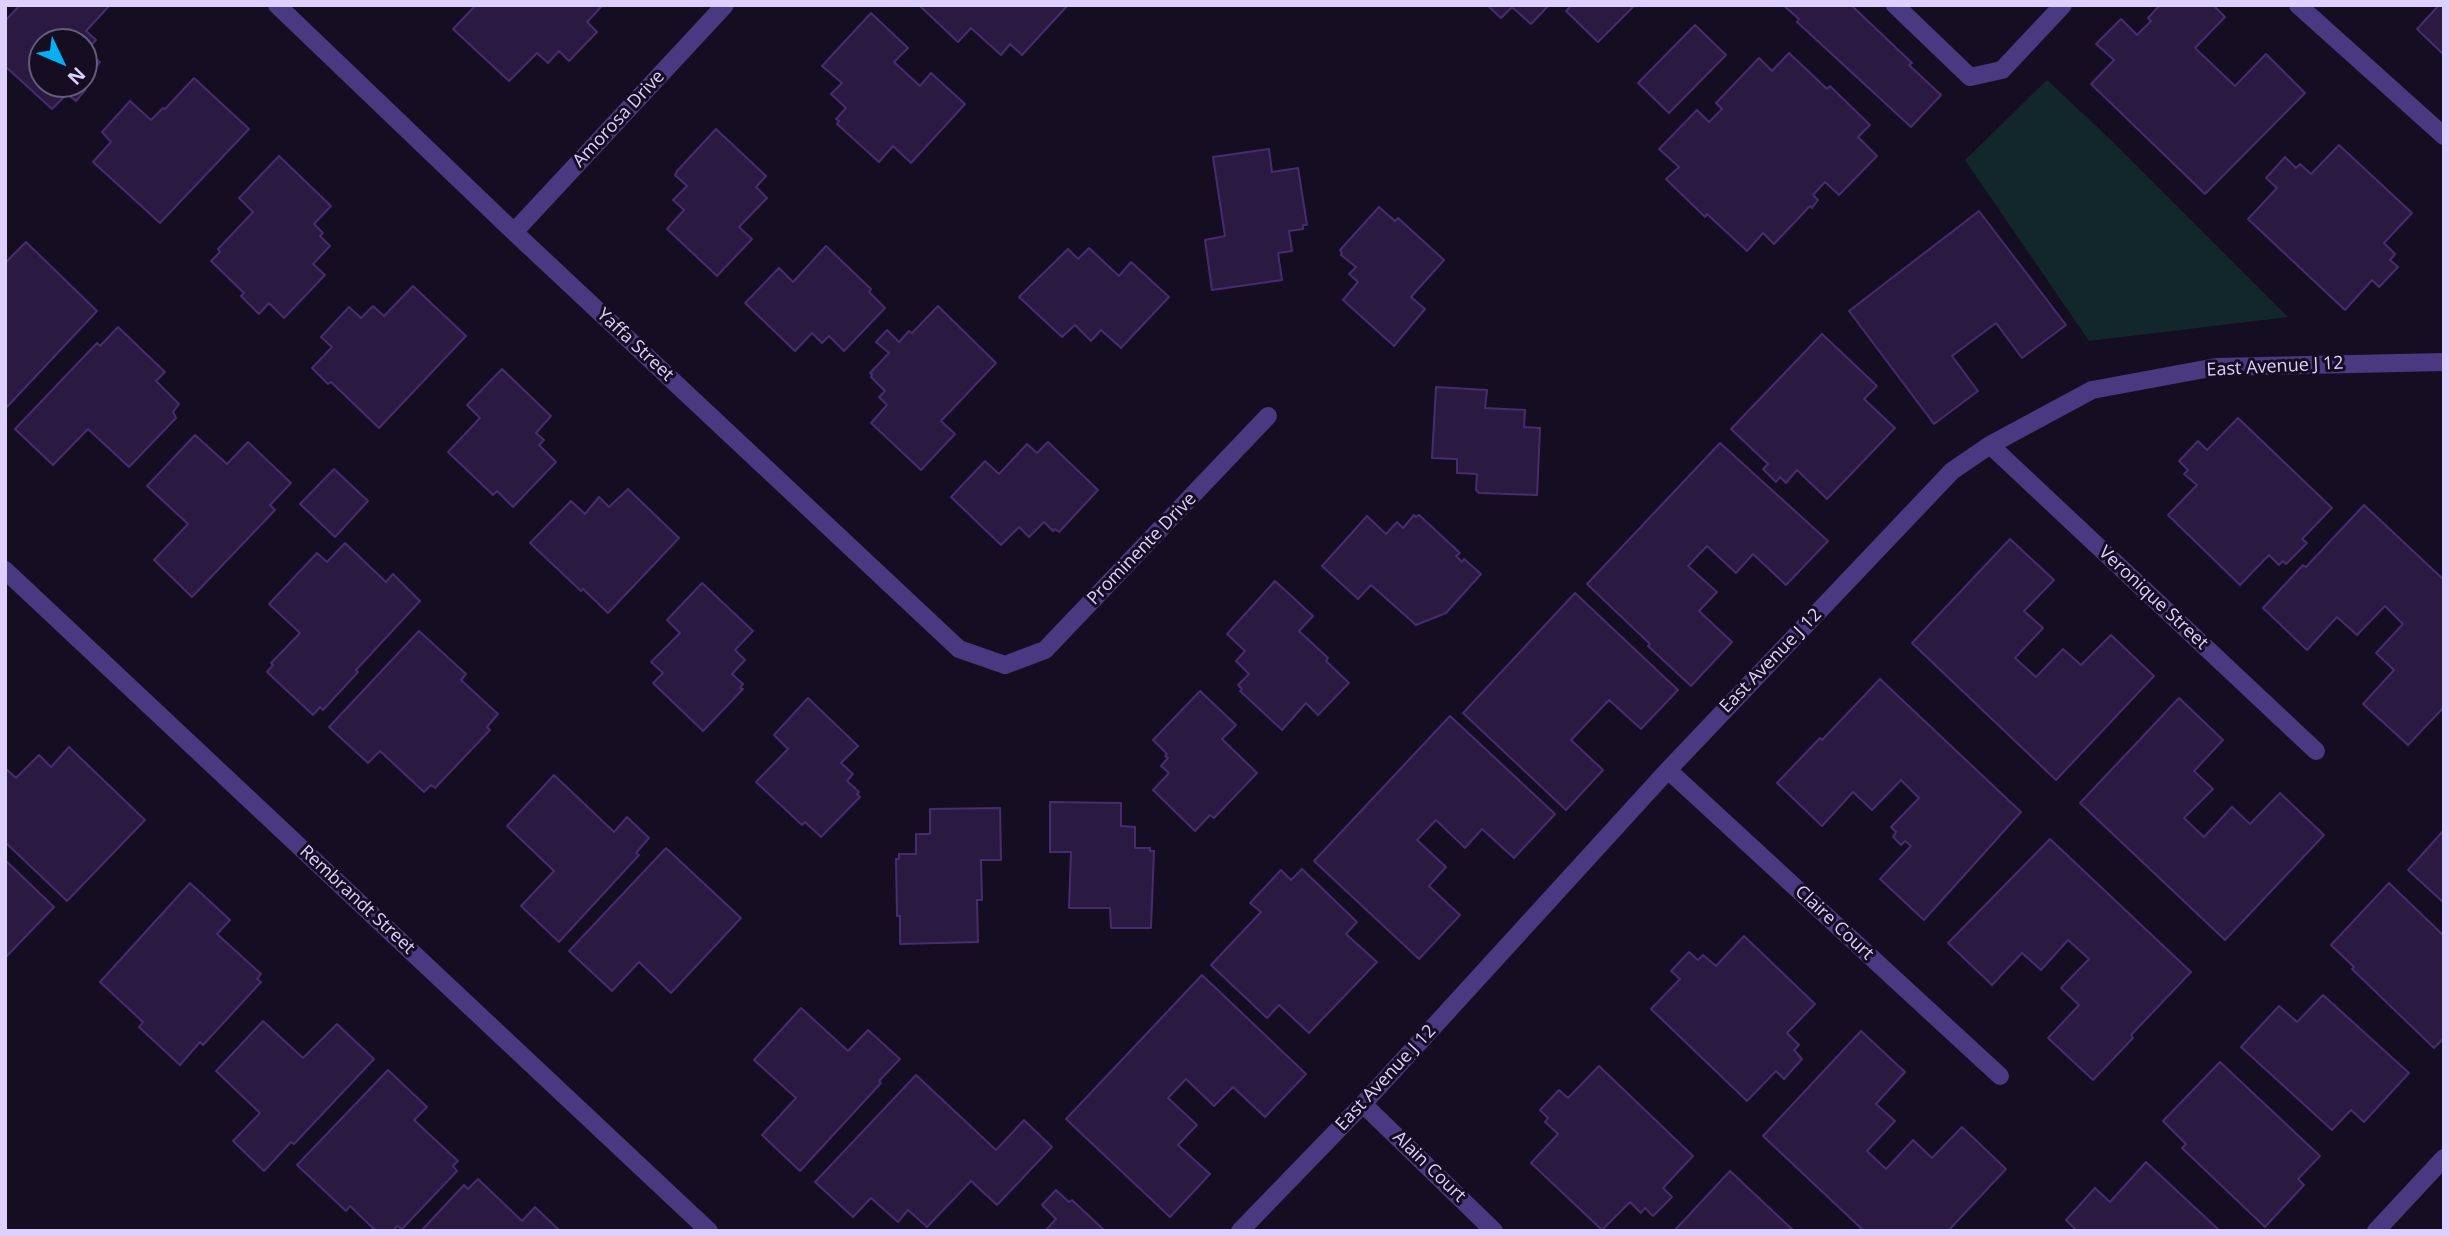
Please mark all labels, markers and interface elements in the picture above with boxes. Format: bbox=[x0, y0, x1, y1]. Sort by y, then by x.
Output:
north arrow bbox=[28, 28, 98, 98]
text: N bbox=[62, 62, 91, 91]
street label: Amorosa Drive bbox=[569, 66, 669, 172]
street label: Yaffa Street bbox=[592, 304, 678, 386]
street label: East Avenue J 12 bbox=[2206, 353, 2344, 381]
street label: Prominente Drive bbox=[1083, 488, 1201, 610]
street label: Veronique Street bbox=[2094, 542, 2212, 654]
street label: East Avenue J 12 bbox=[1716, 604, 1826, 718]
street label: Rembrandt Street bbox=[295, 841, 419, 959]
street label: Claire Court bbox=[1790, 881, 1878, 965]
street label: East Avenue J 12 bbox=[1331, 1020, 1441, 1136]
street label: Alain Court bbox=[1388, 1127, 1470, 1207]

